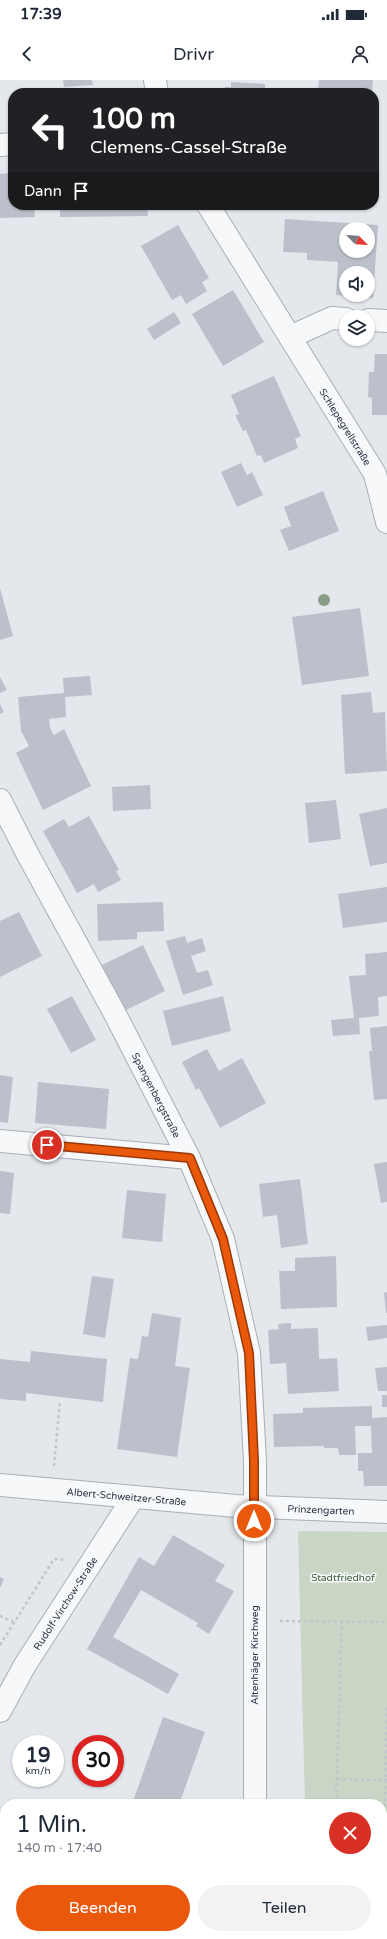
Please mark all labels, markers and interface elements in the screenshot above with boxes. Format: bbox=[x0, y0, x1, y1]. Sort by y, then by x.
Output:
text: 17:39 bbox=[20, 5, 62, 23]
icon: back bbox=[16, 43, 38, 65]
text: Drivr bbox=[173, 43, 214, 65]
icon: person bbox=[349, 43, 371, 65]
text: 100 m bbox=[90, 102, 176, 136]
icon: left bbox=[24, 104, 76, 156]
text: Clemens-Cassel-Straße bbox=[90, 136, 287, 158]
icon: arrive bbox=[70, 180, 92, 202]
text: Dann bbox=[24, 182, 62, 200]
north arrow bbox=[339, 222, 375, 258]
map controls bbox=[339, 222, 375, 346]
button: sound bbox=[339, 266, 375, 302]
button: layers bbox=[339, 310, 375, 346]
street label: Schlepegrellstraße bbox=[316, 387, 373, 468]
street label: Spangenbergstraße bbox=[129, 1051, 183, 1140]
pin bbox=[30, 1128, 64, 1162]
icon: arrive bbox=[36, 1134, 58, 1156]
street label: Albert-Schweitzer-Straße bbox=[66, 1486, 187, 1509]
position arrow bbox=[233, 1500, 275, 1542]
street label: Prinzengarten bbox=[287, 1503, 355, 1518]
street label: Rudolf-Virchow-Straße bbox=[31, 1555, 101, 1653]
park label: Stadtfriedhof bbox=[311, 1572, 375, 1584]
street label: Altenhäger Kirchweg bbox=[249, 1605, 261, 1705]
speed limit sign: 30 bbox=[72, 1735, 124, 1787]
text: 19 bbox=[25, 1744, 51, 1768]
text: km/h bbox=[25, 1765, 51, 1777]
text: 1 Min. bbox=[16, 1810, 87, 1839]
button: close bbox=[329, 1812, 371, 1854]
text: 140 m · 17:40 bbox=[16, 1840, 102, 1856]
button: Beenden bbox=[16, 1885, 190, 1931]
button: Teilen bbox=[198, 1885, 371, 1931]

